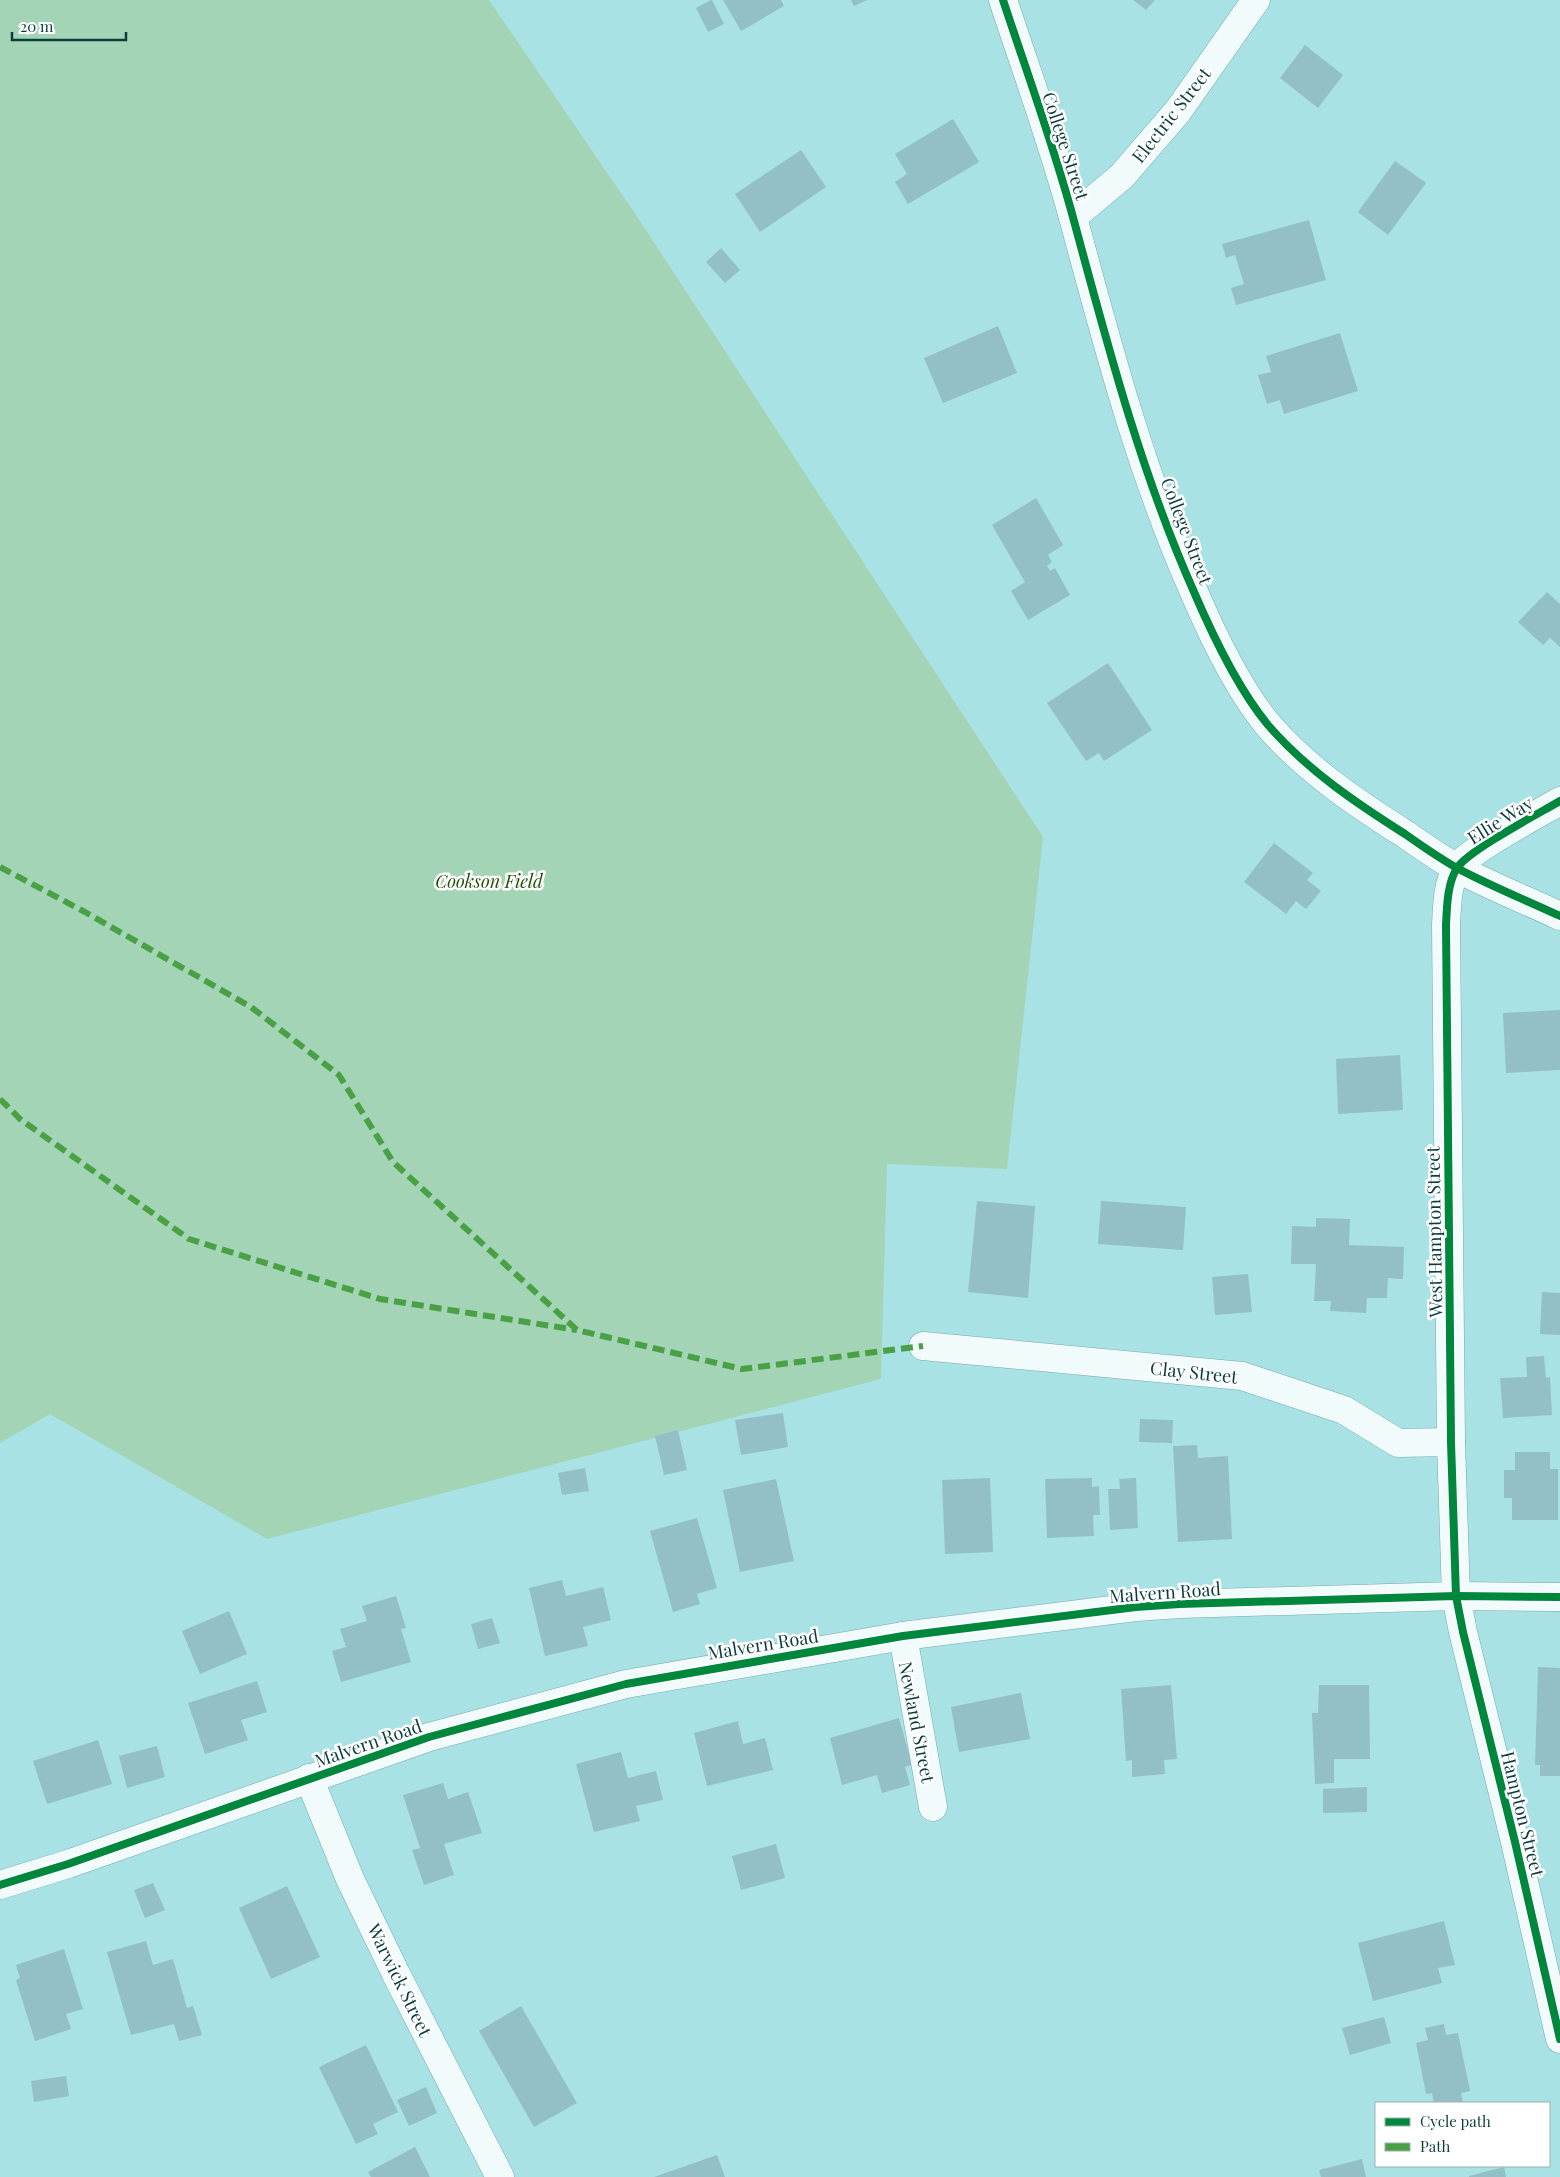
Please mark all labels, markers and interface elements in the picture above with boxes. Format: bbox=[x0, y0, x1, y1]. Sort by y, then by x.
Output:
scale bar bbox=[12, 10, 126, 42]
text: 20 m bbox=[20, 16, 54, 36]
street label: Electric Street bbox=[1126, 62, 1216, 168]
street label: College Street bbox=[1037, 89, 1095, 204]
street label: College Street bbox=[1156, 474, 1219, 588]
street label: Ellie Way bbox=[1463, 791, 1537, 849]
park label: Cookson Field bbox=[435, 869, 544, 893]
street label: West Hampton Street bbox=[1420, 1145, 1448, 1319]
street label: Clay Street bbox=[1149, 1355, 1240, 1389]
street label: Malvern Road bbox=[1108, 1576, 1222, 1608]
street label: Malvern Road bbox=[706, 1623, 821, 1665]
street label: Newland Street bbox=[893, 1659, 941, 1785]
street label: Malvern Road bbox=[311, 1713, 425, 1773]
street label: Hampton Street bbox=[1496, 1749, 1550, 1880]
street label: Warwick Street bbox=[362, 1919, 438, 2041]
legend bbox=[1375, 2102, 1550, 2167]
text: Cycle path bbox=[1420, 2111, 1491, 2131]
text: Path bbox=[1420, 2136, 1450, 2156]

